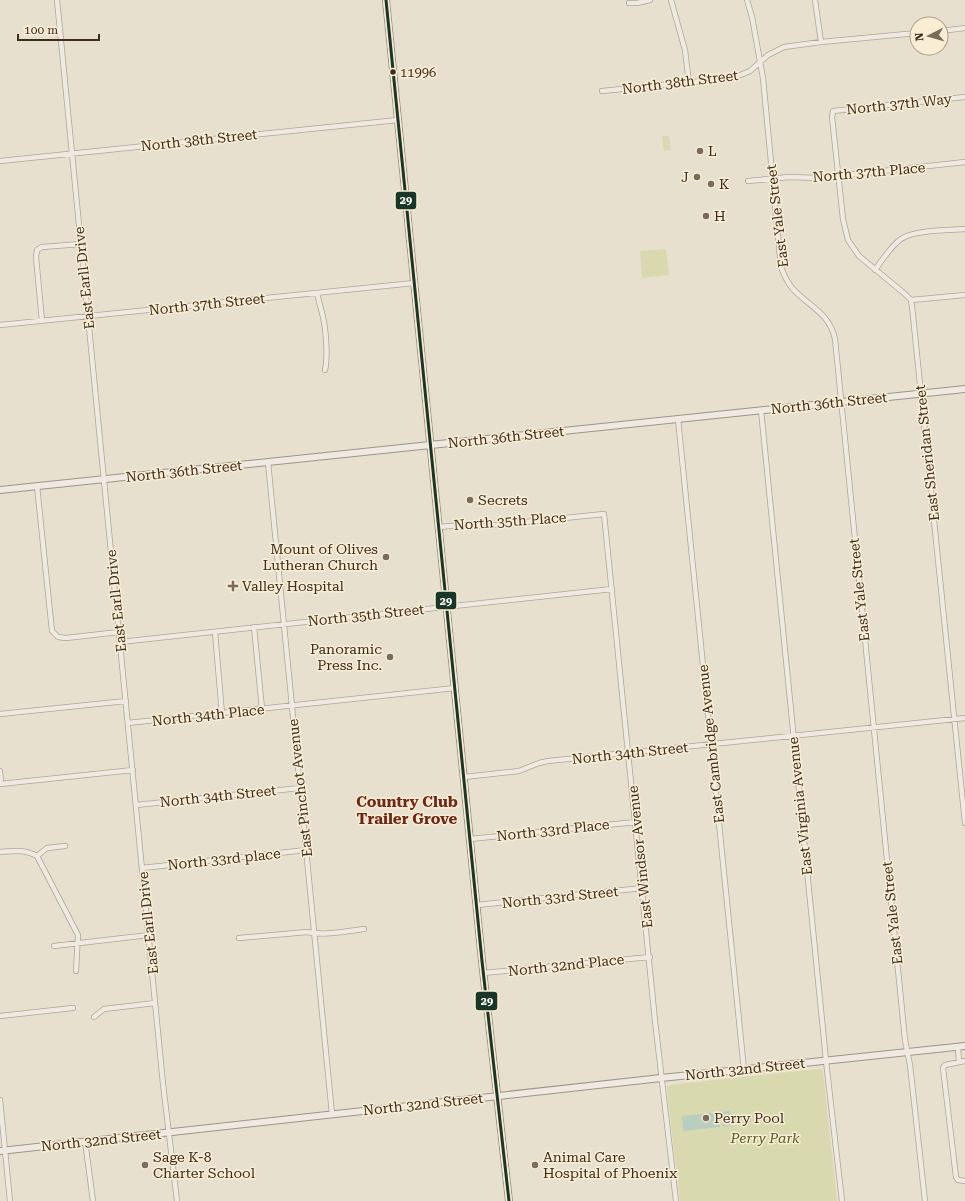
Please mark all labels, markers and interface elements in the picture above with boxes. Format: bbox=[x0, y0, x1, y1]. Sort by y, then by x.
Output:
scale bar bbox=[18, 16, 99, 42]
north arrow bbox=[909, 16, 949, 56]
text: 100 m bbox=[24, 23, 58, 37]
text: N bbox=[913, 32, 926, 42]
place label: 11996 bbox=[400, 65, 436, 80]
marker: 11996 bbox=[388, 67, 398, 77]
street label: North 38th Street bbox=[621, 67, 739, 97]
street label: North 37th Way bbox=[845, 90, 953, 117]
street label: North 38th Street bbox=[140, 126, 258, 154]
place label: L bbox=[708, 143, 717, 159]
marker: L bbox=[695, 146, 705, 156]
street label: North 37th Place bbox=[812, 159, 926, 185]
street label: East Yale Street bbox=[763, 163, 791, 269]
place label: J bbox=[681, 169, 689, 185]
marker: J bbox=[692, 172, 702, 182]
place label: K bbox=[719, 176, 729, 192]
marker: K bbox=[706, 179, 716, 189]
line badge: 29 bbox=[395, 191, 417, 210]
text: 29 bbox=[400, 194, 412, 207]
place label: H bbox=[714, 208, 726, 224]
marker: H bbox=[701, 211, 711, 221]
street label: East Earll Drive bbox=[71, 226, 97, 330]
street label: North 37th Street bbox=[148, 290, 266, 318]
street label: East Sheridan Street bbox=[912, 384, 942, 522]
street label: North 36th Street bbox=[770, 389, 888, 417]
street label: North 36th Street bbox=[447, 423, 565, 451]
street label: North 36th Street bbox=[125, 457, 243, 485]
place label: Secrets bbox=[478, 492, 528, 508]
marker: Secrets bbox=[465, 495, 475, 505]
street label: North 35th Place bbox=[453, 509, 567, 533]
street label: East Yale Street bbox=[846, 538, 872, 642]
place label: Mount of Olives Lutheran Church bbox=[263, 541, 378, 573]
street label: East Earll Drive bbox=[103, 549, 129, 653]
marker: Mount of Olives Lutheran Church bbox=[381, 552, 391, 562]
place label: Valley Hospital bbox=[242, 578, 345, 594]
marker: Valley Hospital bbox=[227, 580, 239, 592]
line badge: 29 bbox=[435, 591, 457, 610]
text: 29 bbox=[440, 595, 452, 608]
street label: North 35th Street bbox=[307, 601, 425, 629]
place label: Panoramic Press Inc. bbox=[310, 641, 382, 673]
marker: Panoramic Press Inc. bbox=[385, 652, 395, 662]
street label: East Cambridge Avenue bbox=[695, 664, 727, 824]
street label: North 34th Place bbox=[151, 701, 265, 729]
street label: East Pinchot Avenue bbox=[285, 718, 315, 858]
street label: East Virginia Avenue bbox=[785, 736, 815, 876]
street label: North 34th Street bbox=[571, 739, 689, 767]
street label: North 34th Street bbox=[159, 782, 277, 810]
street label: East Windsor Avenue bbox=[625, 785, 655, 929]
district label: Country Club Trailer Grove bbox=[356, 793, 458, 828]
street label: North 33rd Place bbox=[496, 816, 611, 844]
street label: North 33rd place bbox=[167, 845, 282, 873]
street label: East Yale Street bbox=[879, 861, 905, 965]
street label: East Earll Drive bbox=[135, 871, 161, 975]
street label: North 33rd Street bbox=[501, 883, 619, 911]
street label: North 32nd Place bbox=[507, 951, 625, 979]
line badge: 29 bbox=[475, 991, 498, 1011]
text: 29 bbox=[481, 995, 493, 1008]
street label: North 32nd Street bbox=[684, 1055, 806, 1083]
street label: North 32nd Street bbox=[362, 1090, 484, 1118]
place label: Perry Pool bbox=[714, 1110, 785, 1126]
marker: Perry Pool bbox=[701, 1113, 711, 1123]
street label: North 32nd Street bbox=[40, 1126, 162, 1154]
park label: Perry Park bbox=[729, 1130, 800, 1146]
place label: Sage K-8 Charter School bbox=[153, 1149, 256, 1181]
place label: Animal Care Hospital of Phoenix bbox=[543, 1149, 677, 1181]
marker: Sage K-8 Charter School bbox=[140, 1160, 150, 1170]
marker: Animal Care Hospital of Phoenix bbox=[530, 1160, 540, 1170]

